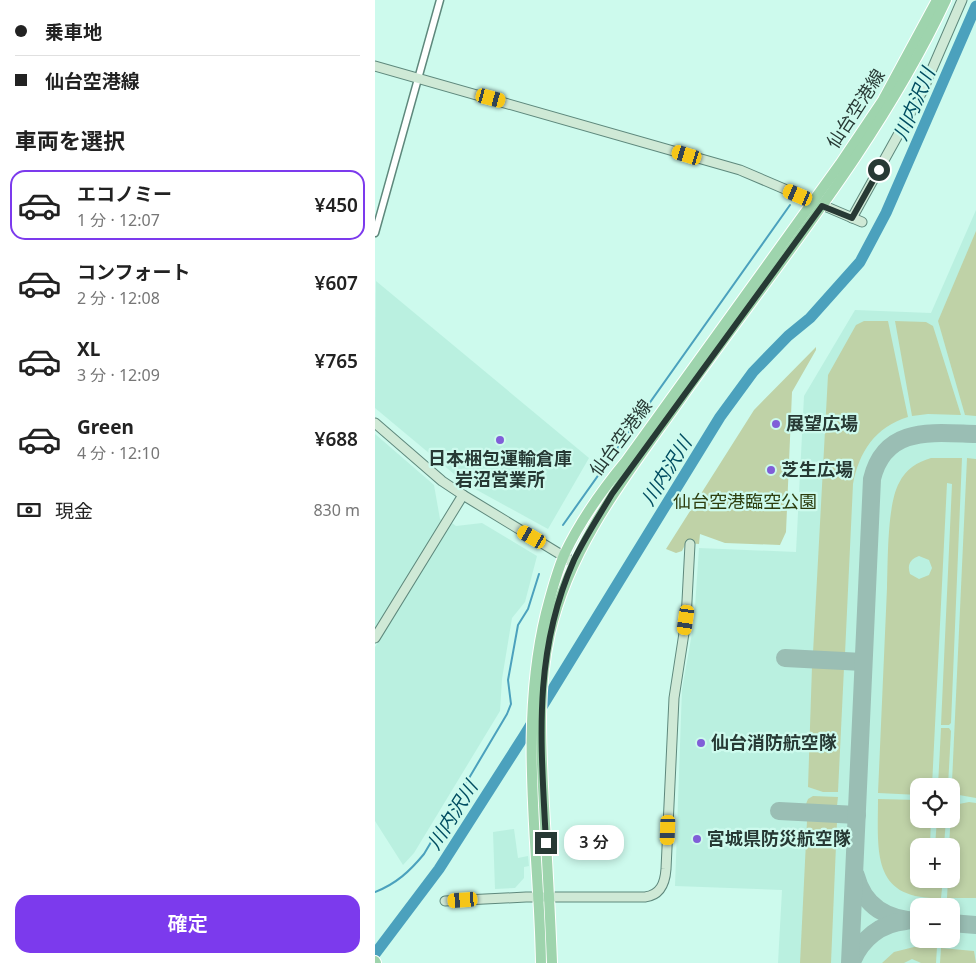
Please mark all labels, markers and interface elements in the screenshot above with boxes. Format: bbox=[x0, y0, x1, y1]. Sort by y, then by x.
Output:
text: 乗車地 bbox=[45, 19, 102, 45]
water label: 川内沢川 bbox=[887, 62, 942, 144]
street label: 仙台空港線 bbox=[821, 64, 890, 153]
text: 仙台空港線 bbox=[45, 68, 140, 94]
car bbox=[474, 87, 507, 109]
text: 車両を選択 bbox=[15, 125, 125, 155]
car bbox=[670, 143, 703, 167]
route start bbox=[868, 159, 890, 181]
text: エコノミー bbox=[77, 181, 172, 207]
car bbox=[781, 182, 814, 208]
icon: car bbox=[17, 183, 62, 228]
text: ¥450 bbox=[315, 192, 358, 218]
text: 1 分 · 12:07 bbox=[77, 209, 160, 231]
text: コンフォート bbox=[77, 259, 190, 285]
icon: car bbox=[17, 261, 62, 306]
text: ¥607 bbox=[315, 270, 358, 296]
text: 2 分 · 12:08 bbox=[77, 287, 160, 309]
text: XL bbox=[77, 336, 100, 362]
icon: car bbox=[17, 339, 62, 384]
text: ¥765 bbox=[315, 348, 358, 374]
text: 3 分 · 12:09 bbox=[77, 364, 160, 386]
street label: 仙台空港線 bbox=[584, 394, 657, 481]
place label: 展望広場 bbox=[786, 411, 858, 435]
text: Green bbox=[77, 414, 134, 440]
icon: car bbox=[17, 417, 62, 462]
marker: 展望広場 bbox=[770, 418, 782, 430]
text: ¥688 bbox=[315, 426, 358, 452]
water label: 川内沢川 bbox=[635, 430, 698, 510]
marker: 日本梱包運輸倉庫 岩沼営業所 bbox=[494, 434, 506, 446]
text: 4 分 · 12:10 bbox=[77, 442, 160, 464]
place label: 日本梱包運輸倉庫 岩沼営業所 bbox=[428, 446, 572, 491]
place label: 芝生広場 bbox=[781, 457, 853, 481]
marker: 芝生広場 bbox=[765, 464, 777, 476]
park label: 仙台空港臨空公園 bbox=[673, 489, 817, 513]
icon: cash bbox=[15, 496, 43, 524]
text: 現金 bbox=[55, 498, 93, 524]
text: 830 m bbox=[313, 499, 360, 521]
car bbox=[515, 523, 548, 551]
car bbox=[676, 604, 695, 636]
place label: 仙台消防航空隊 bbox=[711, 730, 837, 754]
marker: 仙台消防航空隊 bbox=[695, 737, 707, 749]
water label: 川内沢川 bbox=[421, 774, 484, 854]
map controls bbox=[910, 778, 960, 948]
button: locate bbox=[910, 778, 960, 828]
car bbox=[659, 815, 676, 845]
callout: 3 分 bbox=[563, 826, 623, 860]
place label: 宮城県防災航空隊 bbox=[707, 826, 851, 850]
text: 3 分 bbox=[579, 831, 609, 853]
route end bbox=[535, 832, 557, 854]
marker: 宮城県防災航空隊 bbox=[691, 833, 703, 845]
button: + bbox=[910, 838, 960, 888]
car bbox=[447, 891, 478, 909]
button: 確定 bbox=[15, 895, 360, 953]
button: − bbox=[910, 898, 960, 948]

